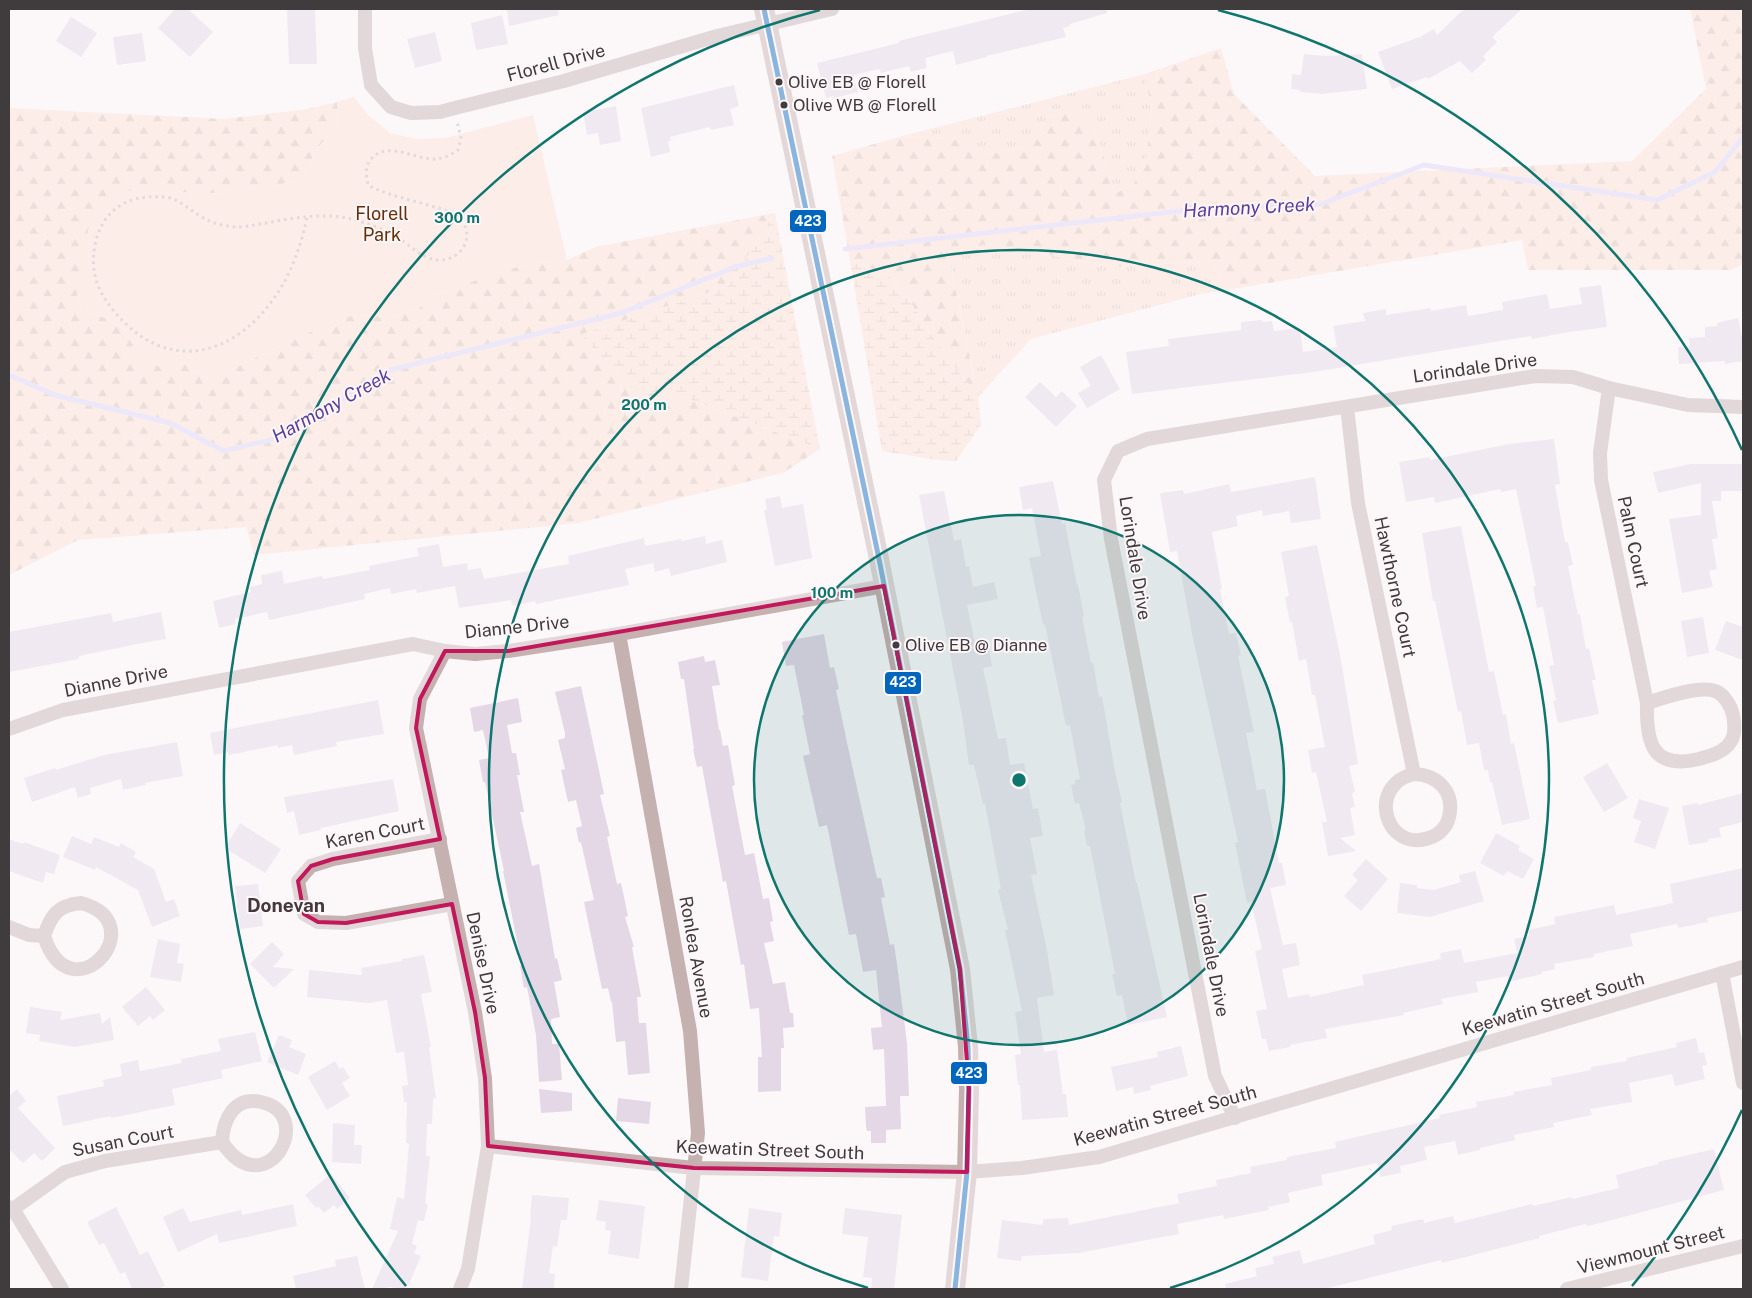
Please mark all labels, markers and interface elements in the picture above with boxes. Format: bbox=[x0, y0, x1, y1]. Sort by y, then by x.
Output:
street label: Florell Drive bbox=[504, 39, 607, 86]
place label: Olive EB @ Florell bbox=[788, 72, 926, 92]
marker: Olive EB @ Florell bbox=[774, 77, 784, 87]
place label: Olive WB @ Florell bbox=[793, 95, 937, 115]
marker: Olive WB @ Florell bbox=[779, 100, 789, 110]
water label: Harmony Creek bbox=[1182, 193, 1316, 221]
park label: Florell Park bbox=[355, 203, 409, 245]
text: 300 m bbox=[434, 209, 480, 226]
line badge: 423 bbox=[789, 209, 827, 233]
text: 423 bbox=[794, 213, 822, 229]
street label: Lorindale Drive bbox=[1411, 348, 1539, 387]
water label: Harmony Creek bbox=[268, 363, 395, 447]
text: 200 m bbox=[621, 396, 667, 413]
street label: Lorindale Drive bbox=[1115, 494, 1156, 622]
street label: Palm Court bbox=[1614, 494, 1653, 590]
street label: Hawthorne Court bbox=[1370, 514, 1421, 659]
text: 100 m bbox=[811, 584, 853, 601]
street label: Dianne Drive bbox=[464, 611, 570, 642]
place label: Olive EB @ Dianne bbox=[905, 635, 1047, 655]
marker: Olive EB @ Dianne bbox=[891, 640, 901, 650]
street label: Dianne Drive bbox=[62, 660, 170, 701]
line badge: 423 bbox=[884, 671, 922, 695]
text: 423 bbox=[889, 674, 917, 690]
centre of rings bbox=[1010, 771, 1028, 789]
street label: Karen Court bbox=[323, 813, 426, 852]
street label: Lorindale Drive bbox=[1189, 891, 1234, 1018]
district label: Donevan bbox=[247, 894, 325, 916]
street label: Ronlea Avenue bbox=[675, 894, 718, 1020]
street label: Denise Drive bbox=[462, 910, 505, 1016]
street label: Keewatin Street South bbox=[1459, 967, 1646, 1040]
line badge: 423 bbox=[950, 1061, 988, 1085]
text: 423 bbox=[955, 1065, 983, 1081]
street label: Keewatin Street South bbox=[1071, 1081, 1259, 1150]
street label: Susan Court bbox=[70, 1120, 176, 1161]
street label: Keewatin Street South bbox=[675, 1136, 865, 1163]
street label: Viewmount Street bbox=[1575, 1221, 1727, 1278]

